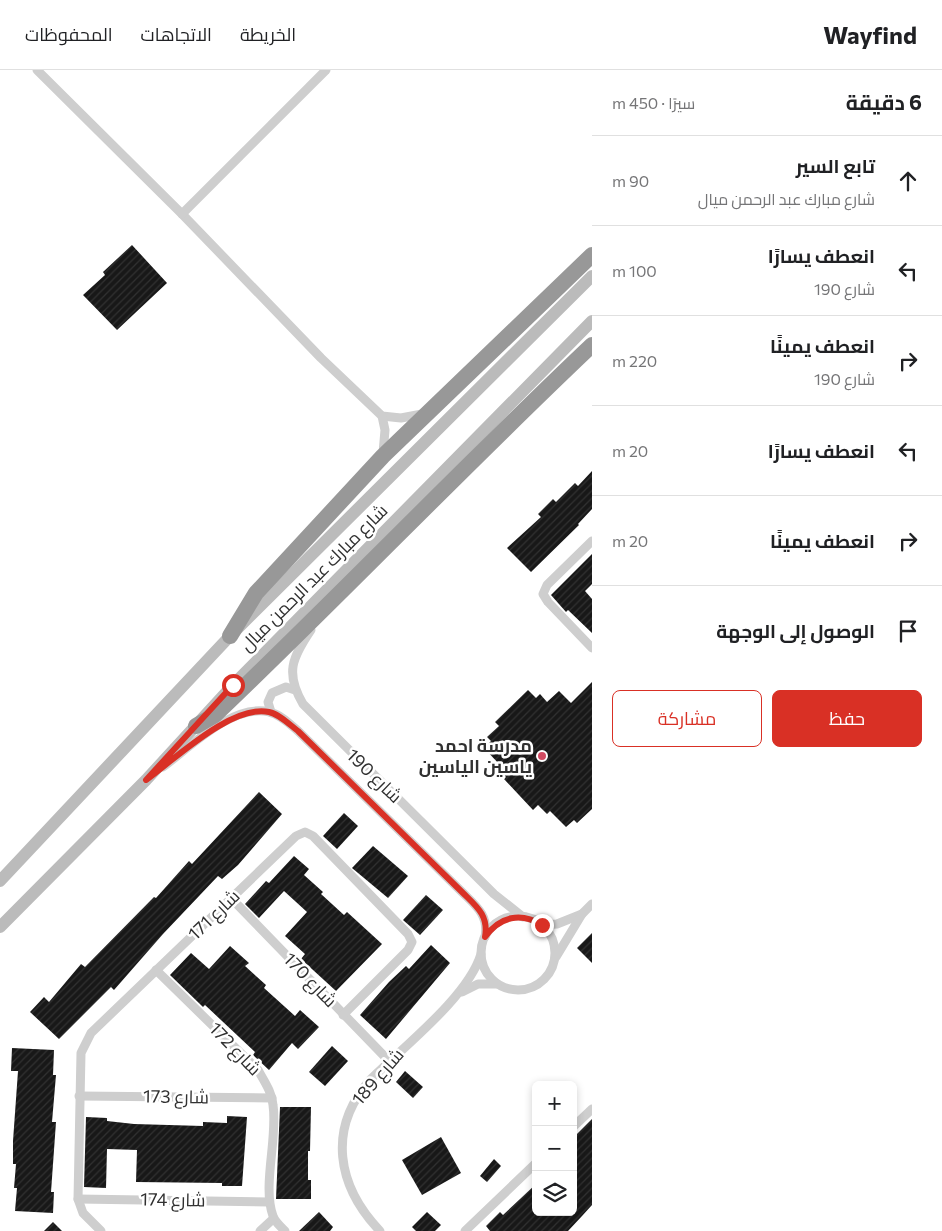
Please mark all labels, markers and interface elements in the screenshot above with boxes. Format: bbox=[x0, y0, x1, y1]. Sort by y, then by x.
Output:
text: Wayfind bbox=[823, 20, 917, 49]
text: المحفوظات bbox=[25, 23, 113, 45]
text: الاتجاهات bbox=[141, 23, 212, 45]
text: الخريطة bbox=[240, 23, 296, 45]
text: 6 دقيقة bbox=[846, 89, 922, 114]
text: سيرًا · 450 m bbox=[612, 93, 695, 112]
text: تابع السير bbox=[796, 154, 875, 177]
icon: ahead bbox=[894, 167, 922, 195]
text: 90 m bbox=[612, 171, 649, 190]
text: شارع مبارك عبد الرحمن ميال bbox=[698, 189, 875, 208]
text: انعطف يسارًا bbox=[768, 244, 875, 267]
icon: left bbox=[894, 257, 922, 285]
text: 100 m bbox=[612, 261, 657, 280]
text: شارع 190 bbox=[814, 279, 875, 298]
text: انعطف يمينًا bbox=[770, 334, 875, 357]
icon: right bbox=[894, 347, 922, 375]
text: 220 m bbox=[612, 351, 657, 370]
text: شارع 190 bbox=[814, 369, 875, 388]
icon: left bbox=[894, 437, 922, 465]
text: انعطف يسارًا bbox=[768, 439, 875, 462]
text: 20 m bbox=[612, 441, 648, 460]
street label: شارع مبارك عبد الرحمن ميال bbox=[235, 499, 393, 657]
icon: right bbox=[894, 527, 922, 555]
text: انعطف يمينًا bbox=[770, 529, 875, 552]
text: 20 m bbox=[612, 531, 648, 550]
icon: arrive bbox=[894, 617, 922, 645]
text: الوصول إلى الوجهة bbox=[716, 619, 875, 642]
route start bbox=[222, 674, 245, 697]
button: مشاركة bbox=[612, 690, 762, 747]
button: حفظ bbox=[772, 690, 922, 747]
place label: مدرسة احمد ياسين الياسين bbox=[419, 734, 532, 778]
street label: شارع 190 bbox=[341, 744, 407, 808]
marker: مدرسة احمد ياسين الياسين bbox=[536, 750, 548, 762]
street label: شارع 171 bbox=[183, 884, 245, 946]
route end bbox=[531, 914, 554, 937]
street label: شارع 170 bbox=[278, 947, 342, 1013]
street label: شارع 172 bbox=[204, 1017, 266, 1081]
street label: شارع 189 bbox=[347, 1044, 409, 1110]
map controls bbox=[532, 1081, 577, 1216]
button: + bbox=[532, 1081, 577, 1126]
street label: شارع 173 bbox=[143, 1084, 209, 1110]
button: − bbox=[532, 1126, 577, 1171]
button: layers bbox=[532, 1171, 577, 1216]
street label: شارع 174 bbox=[140, 1187, 206, 1213]

